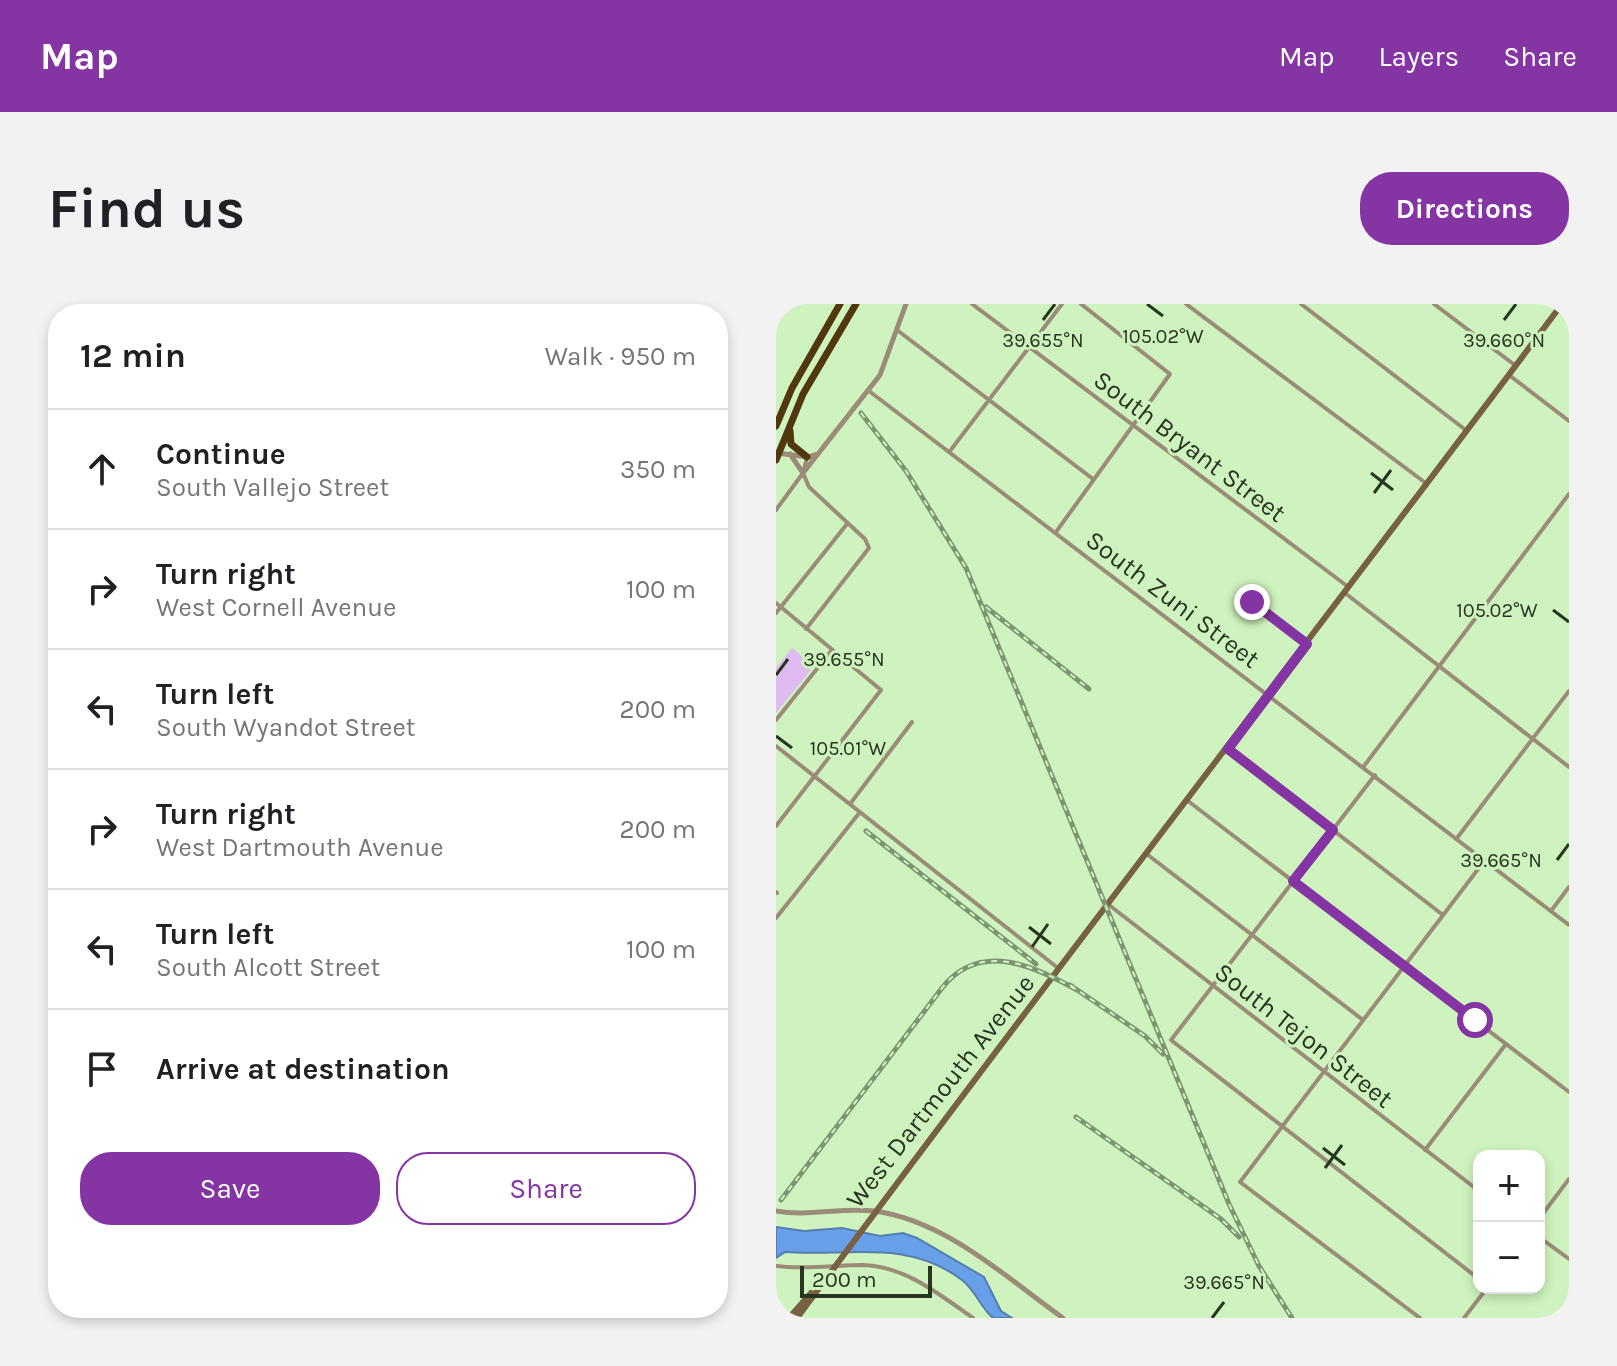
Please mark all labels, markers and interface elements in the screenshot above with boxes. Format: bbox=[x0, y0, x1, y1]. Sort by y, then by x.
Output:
text: Map bbox=[40, 34, 119, 79]
text: Map bbox=[1279, 40, 1334, 73]
text: Layers bbox=[1378, 40, 1459, 73]
text: Share bbox=[1503, 40, 1577, 73]
button: Directions bbox=[1360, 172, 1569, 245]
text: Find us bbox=[48, 176, 245, 241]
text: 105.02°W bbox=[1122, 325, 1204, 348]
text: 39.655°N bbox=[1002, 329, 1084, 352]
text: 39.660°N bbox=[1463, 329, 1545, 352]
text: 12 min bbox=[80, 336, 186, 376]
text: Walk · 950 m bbox=[545, 341, 696, 372]
street label: South Bryant Street bbox=[1088, 364, 1292, 529]
text: Continue bbox=[156, 436, 286, 472]
icon: ahead bbox=[80, 447, 124, 491]
text: 350 m bbox=[620, 454, 696, 485]
text: South Vallejo Street bbox=[156, 472, 389, 503]
street label: South Zuni Street bbox=[1080, 524, 1266, 675]
text: Turn right bbox=[156, 556, 296, 592]
icon: right bbox=[80, 567, 124, 611]
text: 100 m bbox=[626, 574, 696, 605]
route end bbox=[1234, 584, 1270, 620]
text: West Cornell Avenue bbox=[156, 592, 396, 623]
text: 105.02°W bbox=[1456, 599, 1538, 622]
text: 39.655°N bbox=[803, 648, 885, 671]
text: Turn left bbox=[156, 676, 274, 712]
icon: left bbox=[80, 687, 124, 731]
text: 200 m bbox=[620, 694, 696, 725]
text: South Wyandot Street bbox=[156, 712, 416, 743]
text: 105.01°W bbox=[810, 737, 886, 760]
text: Turn right bbox=[156, 796, 296, 832]
icon: right bbox=[80, 807, 124, 851]
text: 200 m bbox=[620, 814, 696, 845]
text: West Dartmouth Avenue bbox=[156, 832, 444, 863]
text: 39.665°N bbox=[1460, 849, 1542, 872]
text: Turn left bbox=[156, 916, 274, 952]
icon: left bbox=[80, 927, 124, 971]
text: 100 m bbox=[626, 934, 696, 965]
text: South Alcott Street bbox=[156, 952, 380, 983]
street label: South Tejon Street bbox=[1209, 956, 1399, 1115]
street label: West Dartmouth Avenue bbox=[840, 968, 1041, 1214]
route start bbox=[1457, 1002, 1493, 1038]
icon: arrive bbox=[80, 1047, 124, 1091]
text: Arrive at destination bbox=[156, 1051, 450, 1087]
map controls bbox=[1473, 1150, 1545, 1294]
button: + bbox=[1473, 1150, 1545, 1222]
button: Save bbox=[80, 1152, 380, 1225]
button: Share bbox=[396, 1152, 696, 1225]
button: − bbox=[1473, 1222, 1545, 1294]
scale bar bbox=[800, 1262, 932, 1298]
text: 200 m bbox=[812, 1267, 877, 1293]
text: 39.665°N bbox=[1183, 1271, 1265, 1294]

